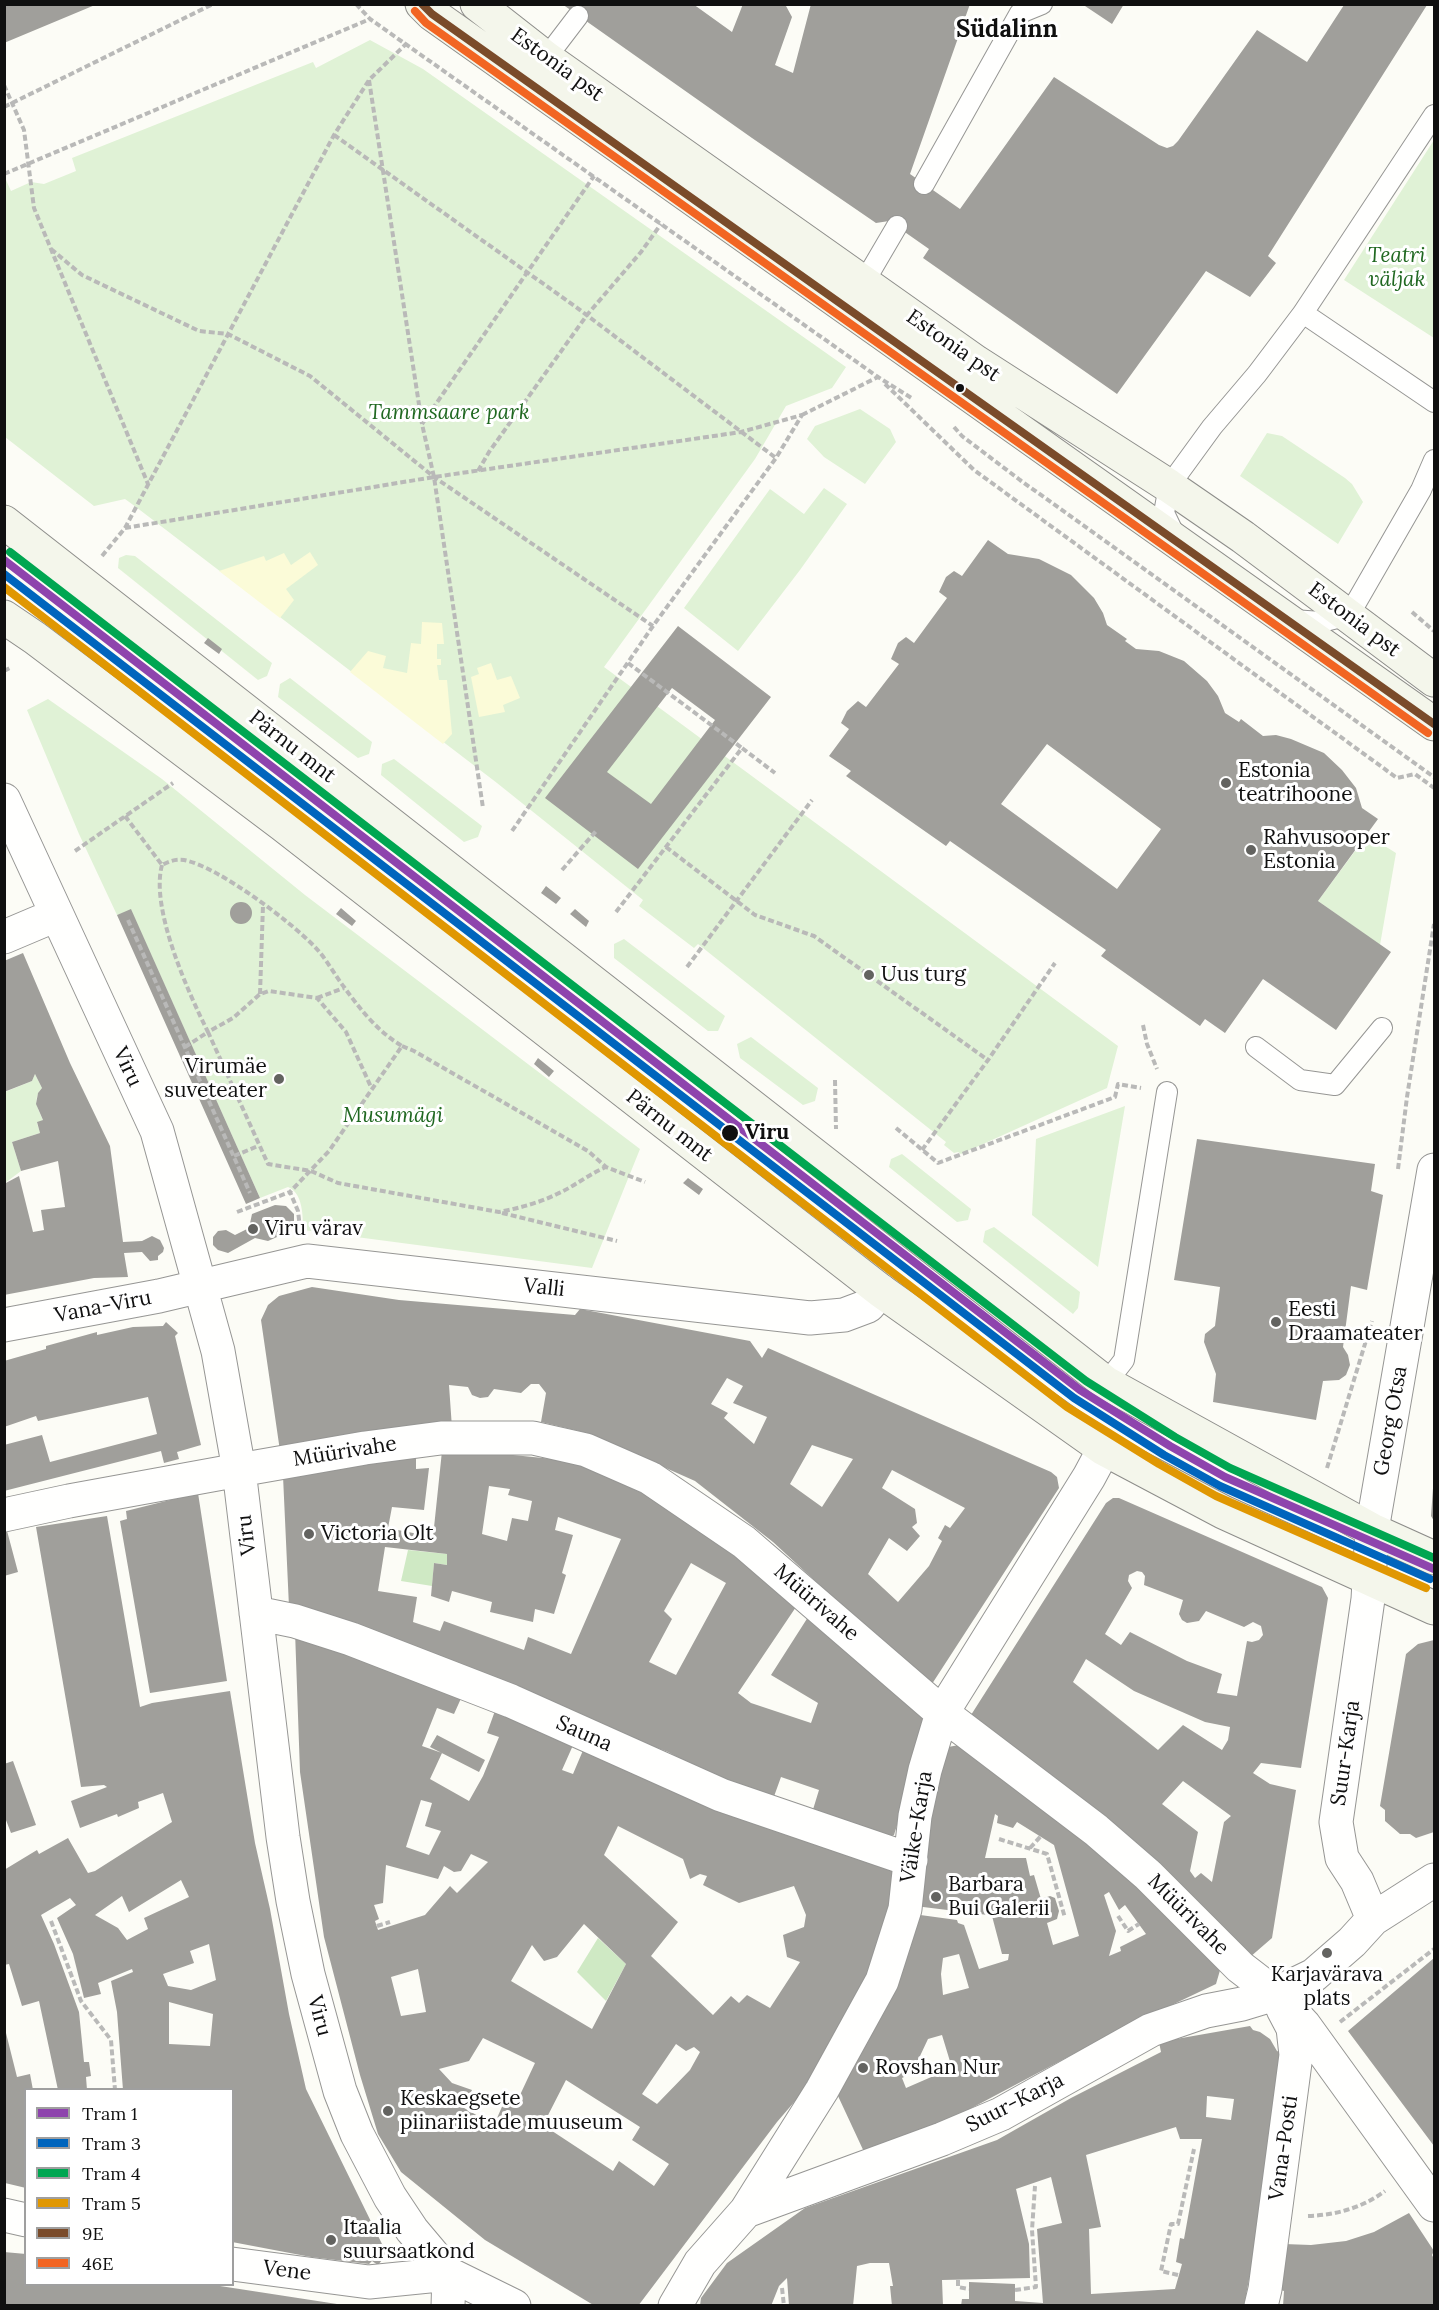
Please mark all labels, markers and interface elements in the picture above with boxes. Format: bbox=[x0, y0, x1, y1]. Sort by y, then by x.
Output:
district label: Südalinn bbox=[956, 16, 1058, 44]
street label: Estonia pst bbox=[506, 23, 608, 107]
park label: Teatri väljak bbox=[1368, 243, 1426, 293]
street label: Estonia pst bbox=[901, 305, 1005, 387]
unlabelled marker bbox=[954, 382, 966, 394]
park label: Tammsaare park bbox=[368, 400, 530, 426]
street label: Estonia pst bbox=[1303, 577, 1405, 663]
street label: Pärnu mnt bbox=[244, 705, 340, 789]
place label: Estonia teatrihoone bbox=[1238, 758, 1353, 808]
marker: Estonia teatrihoone bbox=[1219, 776, 1233, 790]
place label: Rahvusooper Estonia bbox=[1263, 825, 1390, 875]
marker: Rahvusooper Estonia bbox=[1244, 843, 1258, 857]
place label: Uus turg bbox=[881, 962, 966, 988]
marker: Uus turg bbox=[862, 968, 876, 982]
street label: Viru bbox=[107, 1043, 147, 1091]
place label: Virumäe suveteater bbox=[164, 1054, 267, 1104]
marker: Virumäe suveteater bbox=[272, 1072, 286, 1086]
street label: Pärnu mnt bbox=[621, 1084, 717, 1168]
park label: Musumägi bbox=[343, 1103, 443, 1129]
place label: Viru bbox=[745, 1120, 789, 1146]
marker: Viru bbox=[720, 1123, 740, 1143]
place label: Viru värav bbox=[265, 1216, 363, 1242]
marker: Viru värav bbox=[246, 1222, 260, 1236]
street label: Valli bbox=[522, 1273, 566, 1303]
street label: Vana-Viru bbox=[52, 1285, 154, 1329]
place label: Eesti Draamateater bbox=[1288, 1297, 1422, 1347]
marker: Eesti Draamateater bbox=[1269, 1315, 1283, 1329]
street label: Georg Otsa bbox=[1369, 1364, 1413, 1478]
street label: Müürivahe bbox=[291, 1431, 399, 1473]
street label: Viru bbox=[232, 1513, 262, 1557]
place label: Victoria Olt bbox=[321, 1521, 434, 1547]
marker: Victoria Olt bbox=[302, 1527, 316, 1541]
street label: Müürivahe bbox=[768, 1559, 864, 1647]
street label: Suur-Karja bbox=[1326, 1699, 1366, 1807]
street label: Sauna bbox=[552, 1711, 616, 1757]
street label: Väike-Karja bbox=[896, 1769, 938, 1885]
street label: Müürivahe bbox=[1142, 1869, 1234, 1961]
place label: Barbara Bui Galerii bbox=[948, 1872, 1050, 1922]
marker: Barbara Bui Galerii bbox=[929, 1890, 943, 1904]
marker: Karjavärava plats bbox=[1320, 1946, 1334, 1960]
place label: Karjavärava plats bbox=[1271, 1962, 1383, 2012]
street label: Viru bbox=[302, 1993, 336, 2039]
place label: Rovshan Nur bbox=[875, 2055, 1000, 2081]
marker: Rovshan Nur bbox=[856, 2061, 870, 2075]
street label: Suur-Karja bbox=[962, 2068, 1068, 2138]
place label: Keskaegsete piinariistade muuseum bbox=[400, 2086, 623, 2136]
legend bbox=[24, 2088, 234, 2286]
street label: Vana-Posti bbox=[1264, 2094, 1304, 2202]
text: Tram 1 bbox=[82, 2102, 138, 2125]
marker: Keskaegsete piinariistade muuseum bbox=[381, 2104, 395, 2118]
text: Tram 3 bbox=[82, 2132, 141, 2155]
text: Tram 4 bbox=[82, 2162, 141, 2185]
text: Tram 5 bbox=[82, 2192, 141, 2215]
place label: Itaalia suursaatkond bbox=[343, 2215, 475, 2265]
text: 9E bbox=[82, 2222, 104, 2245]
marker: Itaalia suursaatkond bbox=[324, 2233, 338, 2247]
text: 46E bbox=[82, 2252, 113, 2275]
street label: Vene bbox=[261, 2256, 313, 2286]

